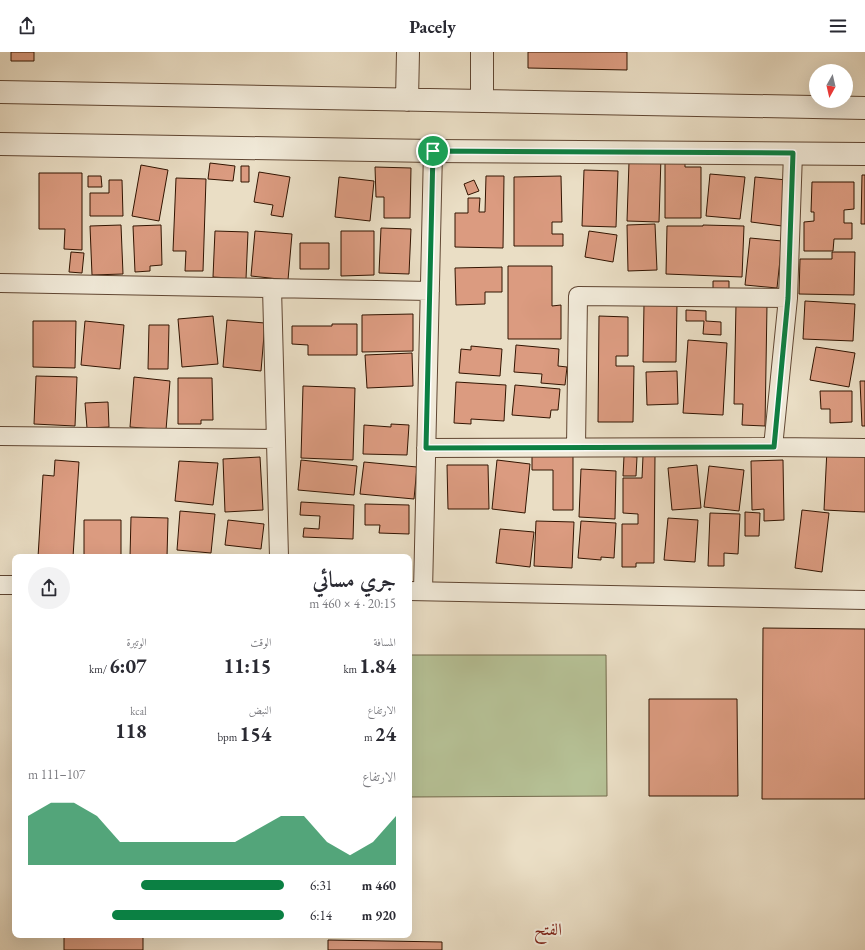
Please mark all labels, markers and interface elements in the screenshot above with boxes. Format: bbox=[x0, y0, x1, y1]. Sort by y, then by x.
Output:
icon: share bbox=[16, 15, 38, 37]
text: Pacely bbox=[409, 15, 456, 38]
icon: menu bbox=[827, 15, 849, 37]
north arrow bbox=[809, 64, 853, 108]
map controls bbox=[809, 64, 853, 108]
pin bbox=[416, 134, 450, 168]
icon: arrive bbox=[422, 140, 444, 162]
text: جري مسائي bbox=[312, 565, 396, 594]
button: share bbox=[28, 567, 70, 609]
text: 20:15 · 4 × 460 m bbox=[309, 595, 396, 612]
text: الوتيرة bbox=[126, 635, 147, 649]
text: الوقت bbox=[250, 635, 271, 649]
text: المسافة bbox=[374, 635, 396, 649]
text: 6:07 bbox=[109, 653, 147, 679]
text: 11:15 bbox=[223, 653, 271, 679]
text: 1.84 bbox=[359, 653, 396, 679]
text: /km bbox=[89, 662, 109, 676]
text: km bbox=[343, 662, 359, 676]
text: النبض bbox=[249, 703, 271, 717]
text: الارتفاع bbox=[367, 703, 396, 717]
text: kcal bbox=[130, 704, 147, 718]
text: 118 bbox=[115, 718, 147, 744]
text: 154 bbox=[240, 721, 271, 747]
text: 24 bbox=[375, 721, 396, 747]
text: bpm bbox=[217, 730, 240, 744]
text: m bbox=[364, 730, 375, 744]
text: 107–111 m bbox=[28, 766, 85, 783]
text: الارتفاع bbox=[362, 768, 396, 785]
text: 6:31 bbox=[310, 877, 332, 894]
text: 460 m bbox=[362, 877, 396, 894]
text: 6:14 bbox=[310, 907, 332, 924]
text: 920 m bbox=[362, 907, 396, 924]
district label: الفتح bbox=[534, 918, 562, 945]

